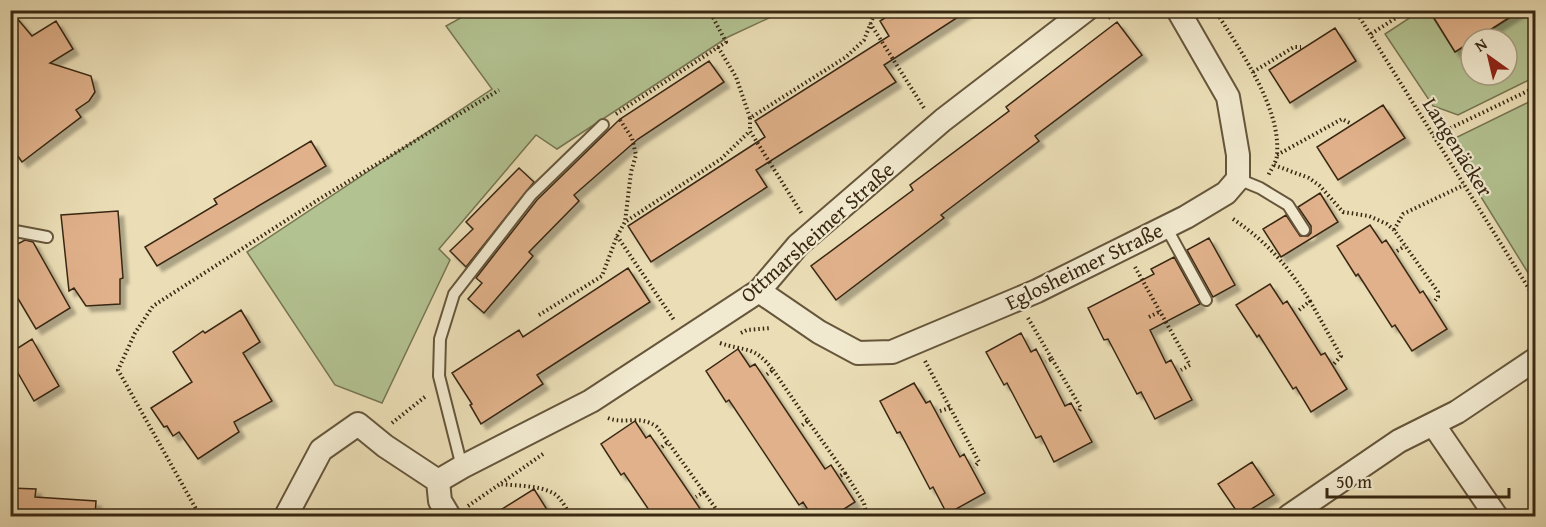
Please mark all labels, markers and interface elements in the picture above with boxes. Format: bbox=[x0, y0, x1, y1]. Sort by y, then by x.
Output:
north arrow bbox=[1459, 27, 1519, 87]
text: N bbox=[1469, 31, 1492, 58]
street label: Langenäcker bbox=[1415, 91, 1501, 203]
street label: Ottmarsheimer Straße bbox=[733, 154, 901, 310]
street label: Eglosheimer Straße bbox=[1000, 214, 1168, 318]
scale bar bbox=[1327, 461, 1508, 499]
text: 50 m bbox=[1336, 468, 1372, 495]

